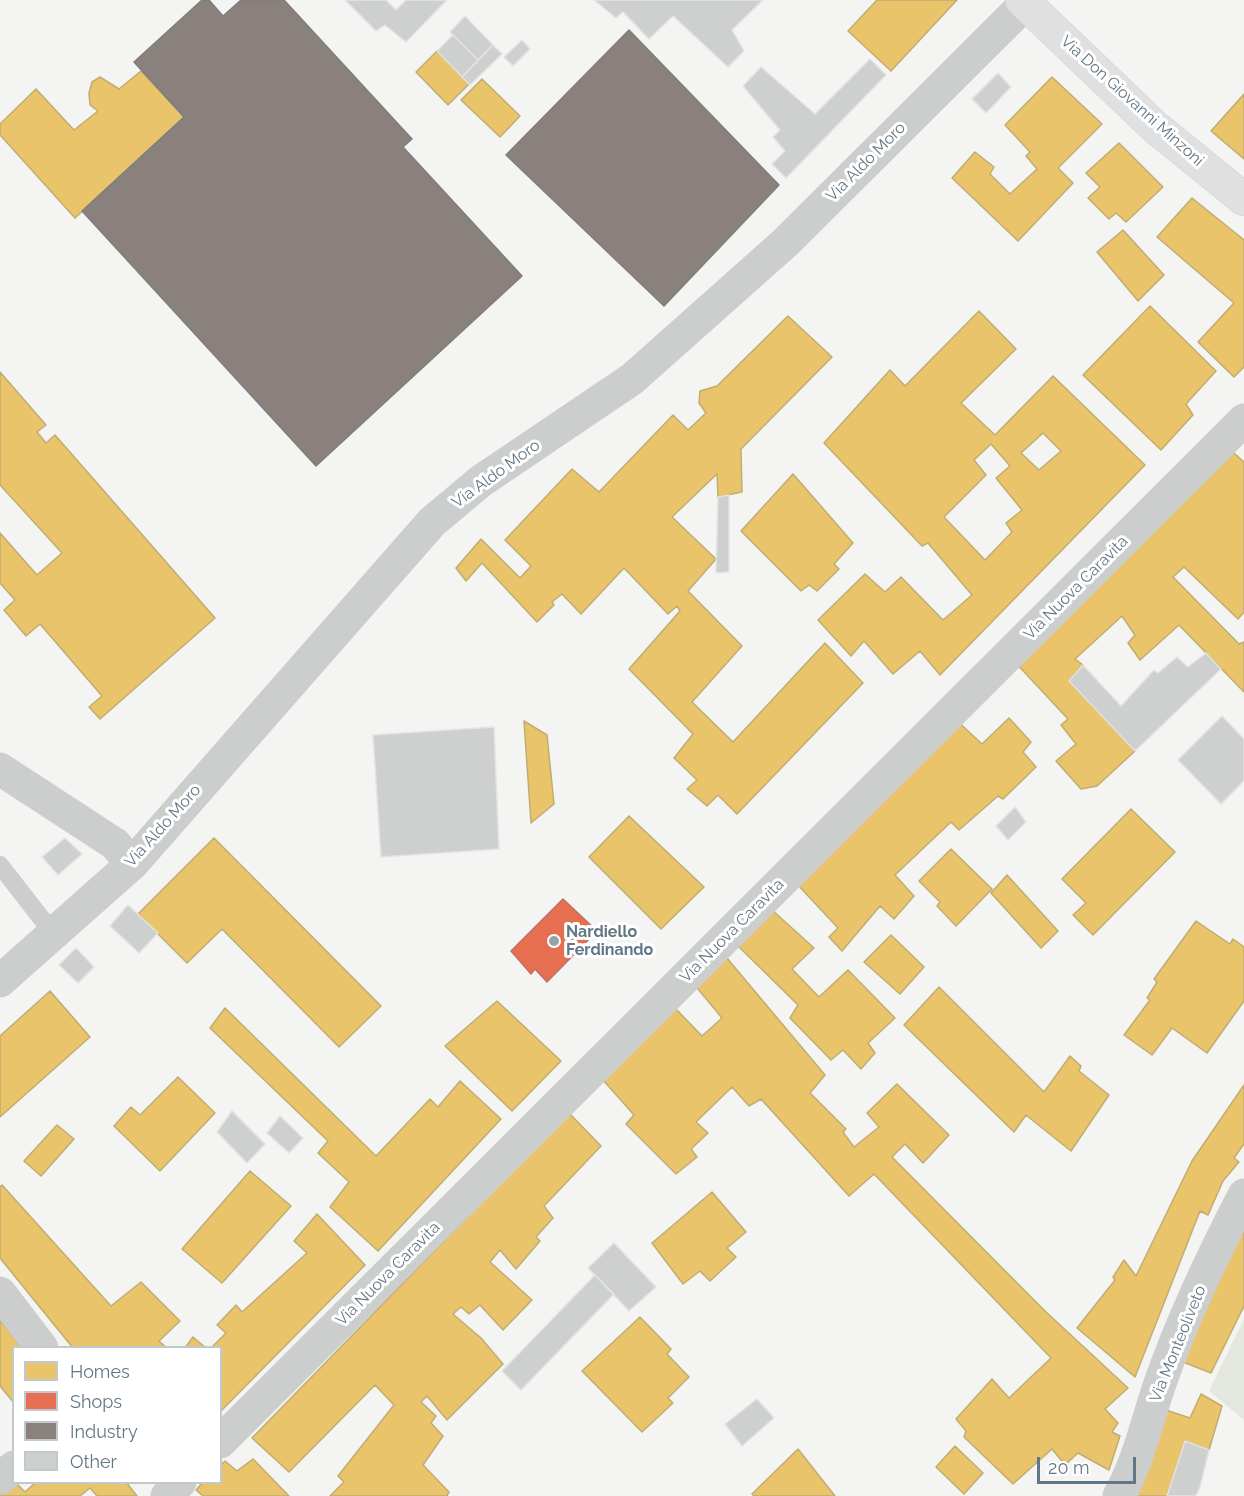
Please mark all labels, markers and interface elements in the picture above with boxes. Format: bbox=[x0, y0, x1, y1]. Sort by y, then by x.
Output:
street label: Via Don Giovanni Minzoni bbox=[1057, 32, 1207, 170]
street label: Via Aldo Moro bbox=[822, 118, 910, 206]
street label: Via Aldo Moro bbox=[448, 436, 544, 512]
street label: Via Nuova Caravita bbox=[1020, 532, 1132, 644]
street label: Via Aldo Moro bbox=[121, 781, 205, 871]
street label: Via Nuova Caravita bbox=[676, 875, 788, 987]
place label: Nardiello Ferdinando bbox=[566, 922, 653, 960]
marker: Nardiello Ferdinando bbox=[547, 934, 561, 948]
street label: Via Nuova Caravita bbox=[332, 1218, 444, 1330]
street label: Via Monteoliveto bbox=[1146, 1283, 1210, 1405]
legend bbox=[12, 1346, 222, 1484]
text: Homes bbox=[70, 1361, 130, 1382]
text: Shops bbox=[70, 1391, 122, 1412]
text: Industry bbox=[70, 1421, 138, 1442]
scale bar bbox=[1040, 1445, 1139, 1483]
text: Other bbox=[70, 1451, 117, 1472]
text: 20 m bbox=[1048, 1457, 1090, 1478]

